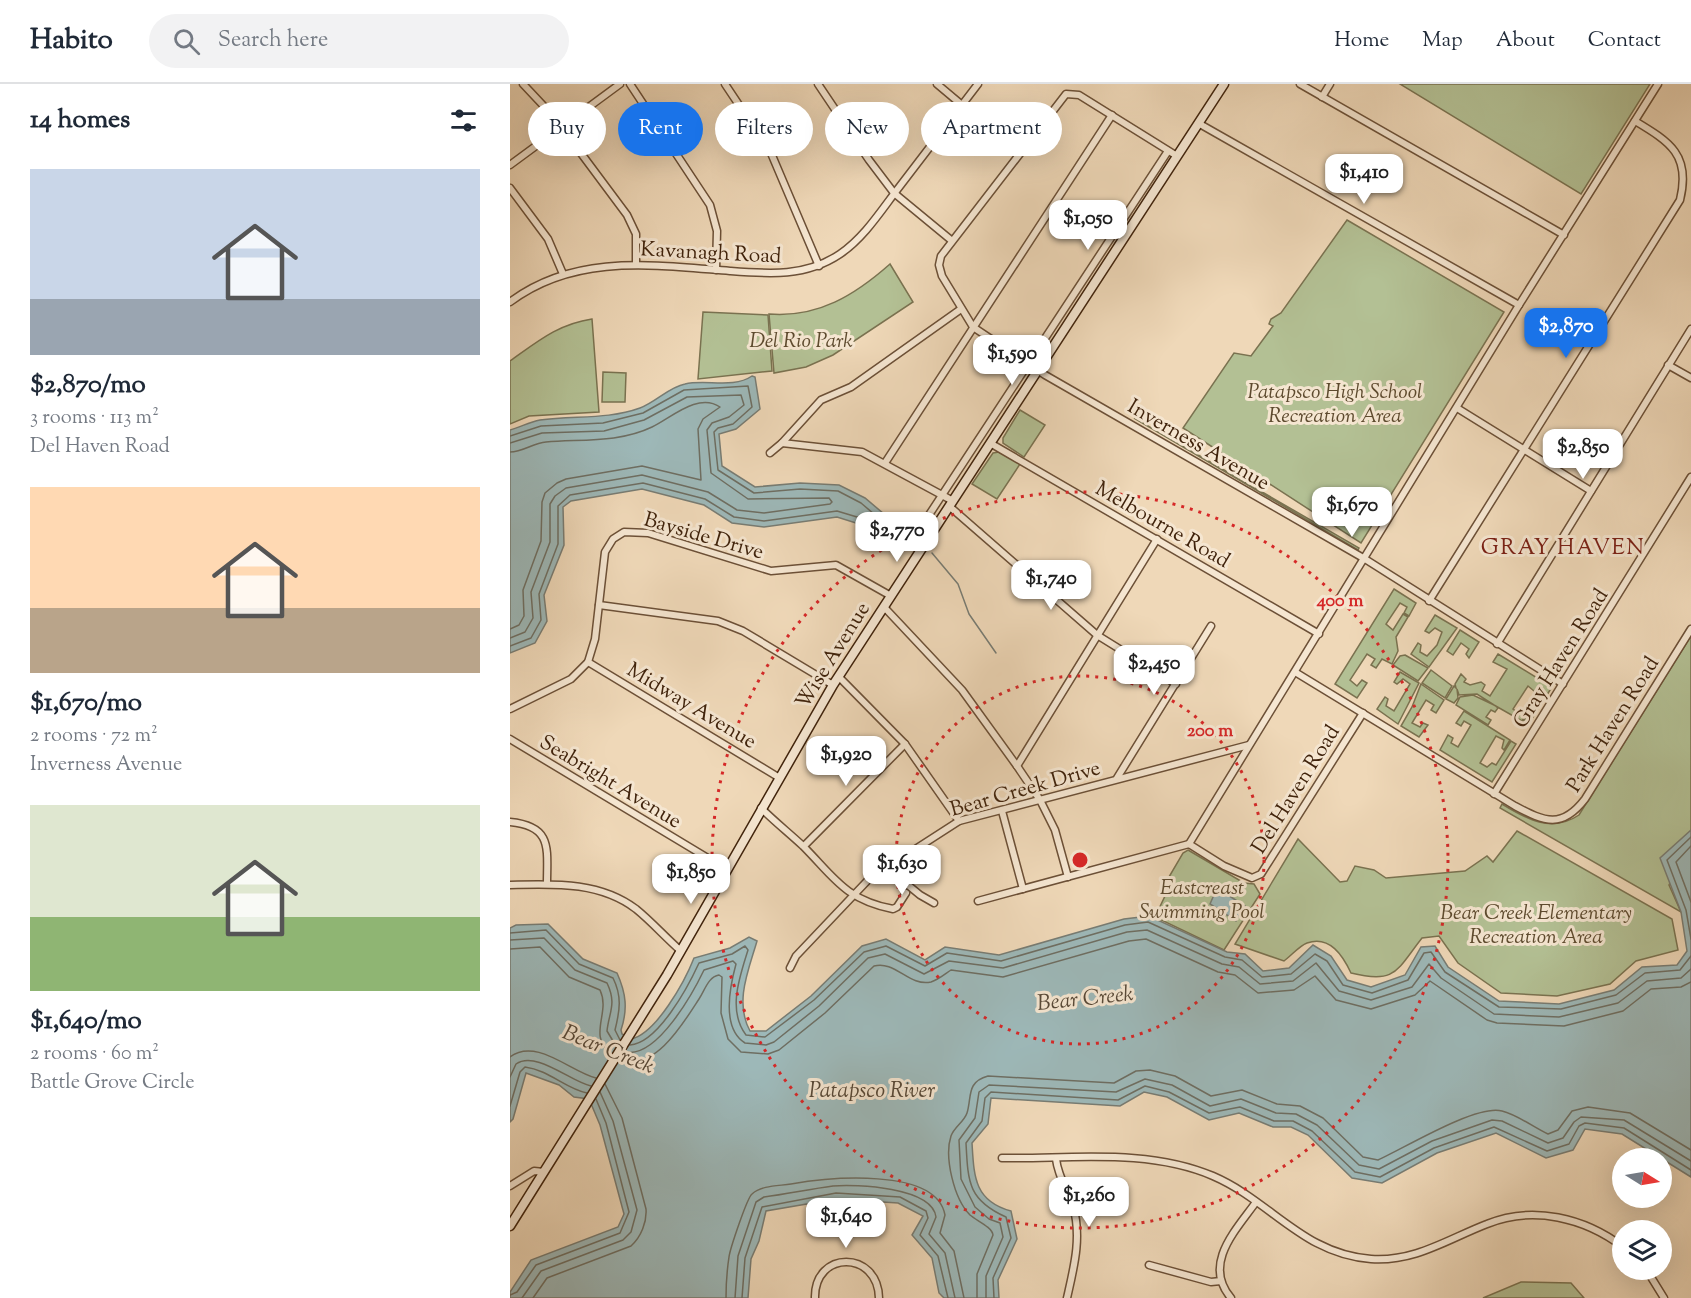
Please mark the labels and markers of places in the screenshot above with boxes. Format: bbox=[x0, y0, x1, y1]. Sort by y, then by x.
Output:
pin: $1,410 bbox=[1315, 154, 1413, 205]
pin: $1,050 bbox=[1039, 200, 1137, 251]
pin: $2,870 bbox=[1517, 308, 1615, 359]
pin: $1,590 bbox=[963, 335, 1061, 386]
pin: $2,850 bbox=[1534, 429, 1632, 480]
pin: $1,670 bbox=[1303, 487, 1401, 538]
pin: $2,770 bbox=[848, 512, 946, 563]
pin: $1,740 bbox=[1002, 560, 1100, 611]
pin: $2,450 bbox=[1105, 645, 1203, 696]
pin: $1,920 bbox=[797, 736, 895, 787]
pin: $1,630 bbox=[853, 845, 951, 896]
centre of rings bbox=[1070, 850, 1090, 870]
pin: $1,850 bbox=[642, 854, 740, 905]
pin: $1,260 bbox=[1040, 1177, 1138, 1228]
pin: $1,640 bbox=[797, 1198, 895, 1249]

